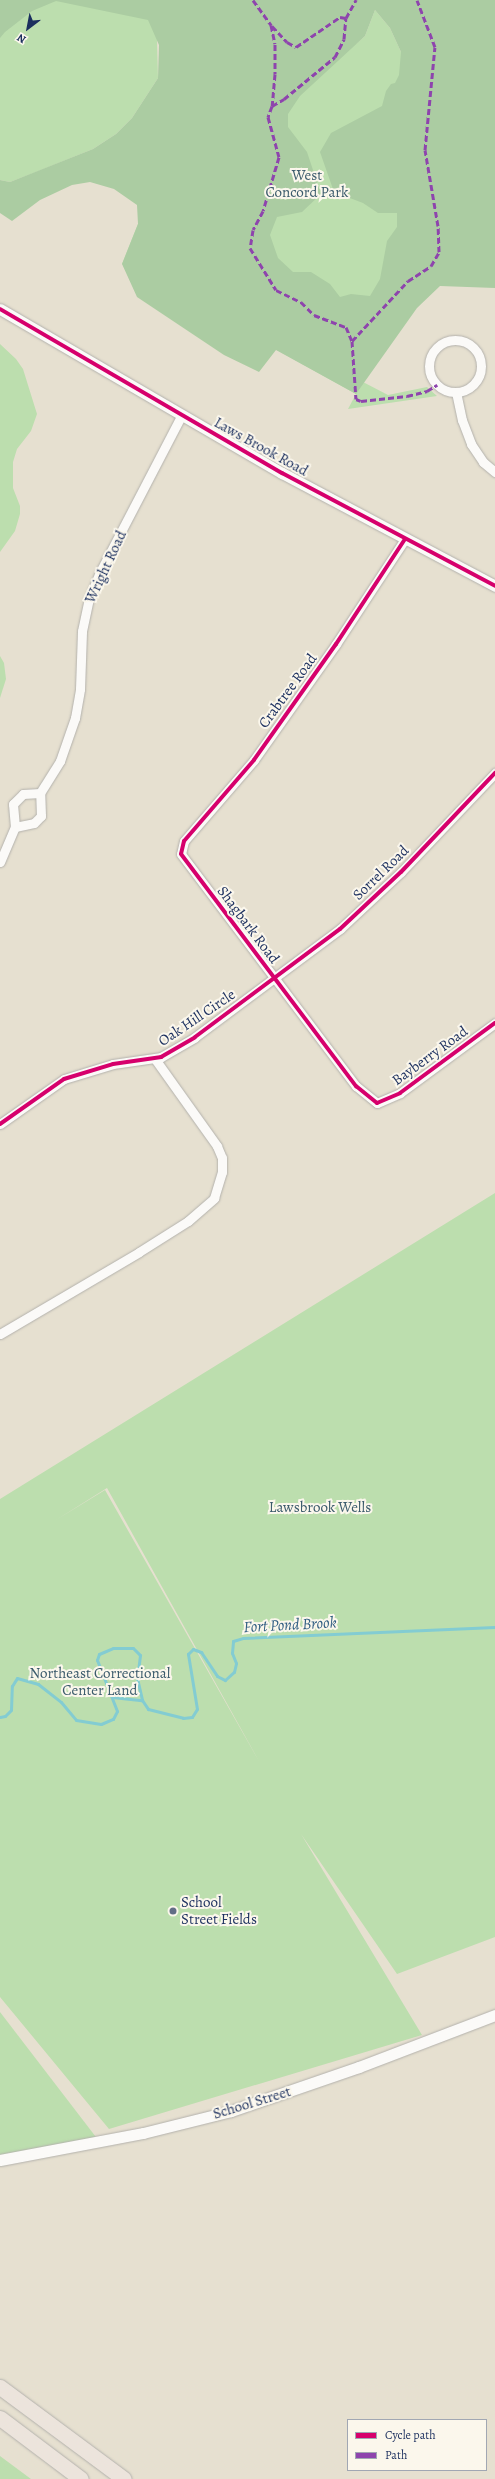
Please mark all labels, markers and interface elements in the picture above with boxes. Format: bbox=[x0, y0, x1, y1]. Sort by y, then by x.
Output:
north arrow bbox=[8, 8, 48, 48]
text: N bbox=[14, 30, 29, 47]
park label: West Concord Park bbox=[265, 166, 349, 201]
street label: Laws Brook Road bbox=[211, 414, 311, 480]
street label: Wright Road bbox=[81, 528, 131, 606]
street label: Crabtree Road bbox=[255, 650, 321, 732]
street label: Sorrel Road bbox=[349, 842, 413, 904]
street label: Shagbark Road bbox=[213, 883, 283, 967]
street label: Oak Hill Circle bbox=[155, 986, 239, 1050]
street label: Bayberry Road bbox=[389, 1022, 471, 1090]
park label: Lawsbrook Wells bbox=[269, 1499, 371, 1517]
water label: Fort Pond Brook bbox=[243, 1613, 337, 1637]
park label: Northeast Correctional Center Land bbox=[30, 1664, 170, 1699]
place label: School Street Fields bbox=[181, 1893, 257, 1928]
marker: School Street Fields bbox=[168, 1906, 178, 1916]
street label: School Street bbox=[211, 2083, 293, 2123]
legend bbox=[347, 2419, 487, 2471]
text: Cycle path bbox=[385, 2427, 436, 2443]
text: Path bbox=[385, 2447, 407, 2463]

